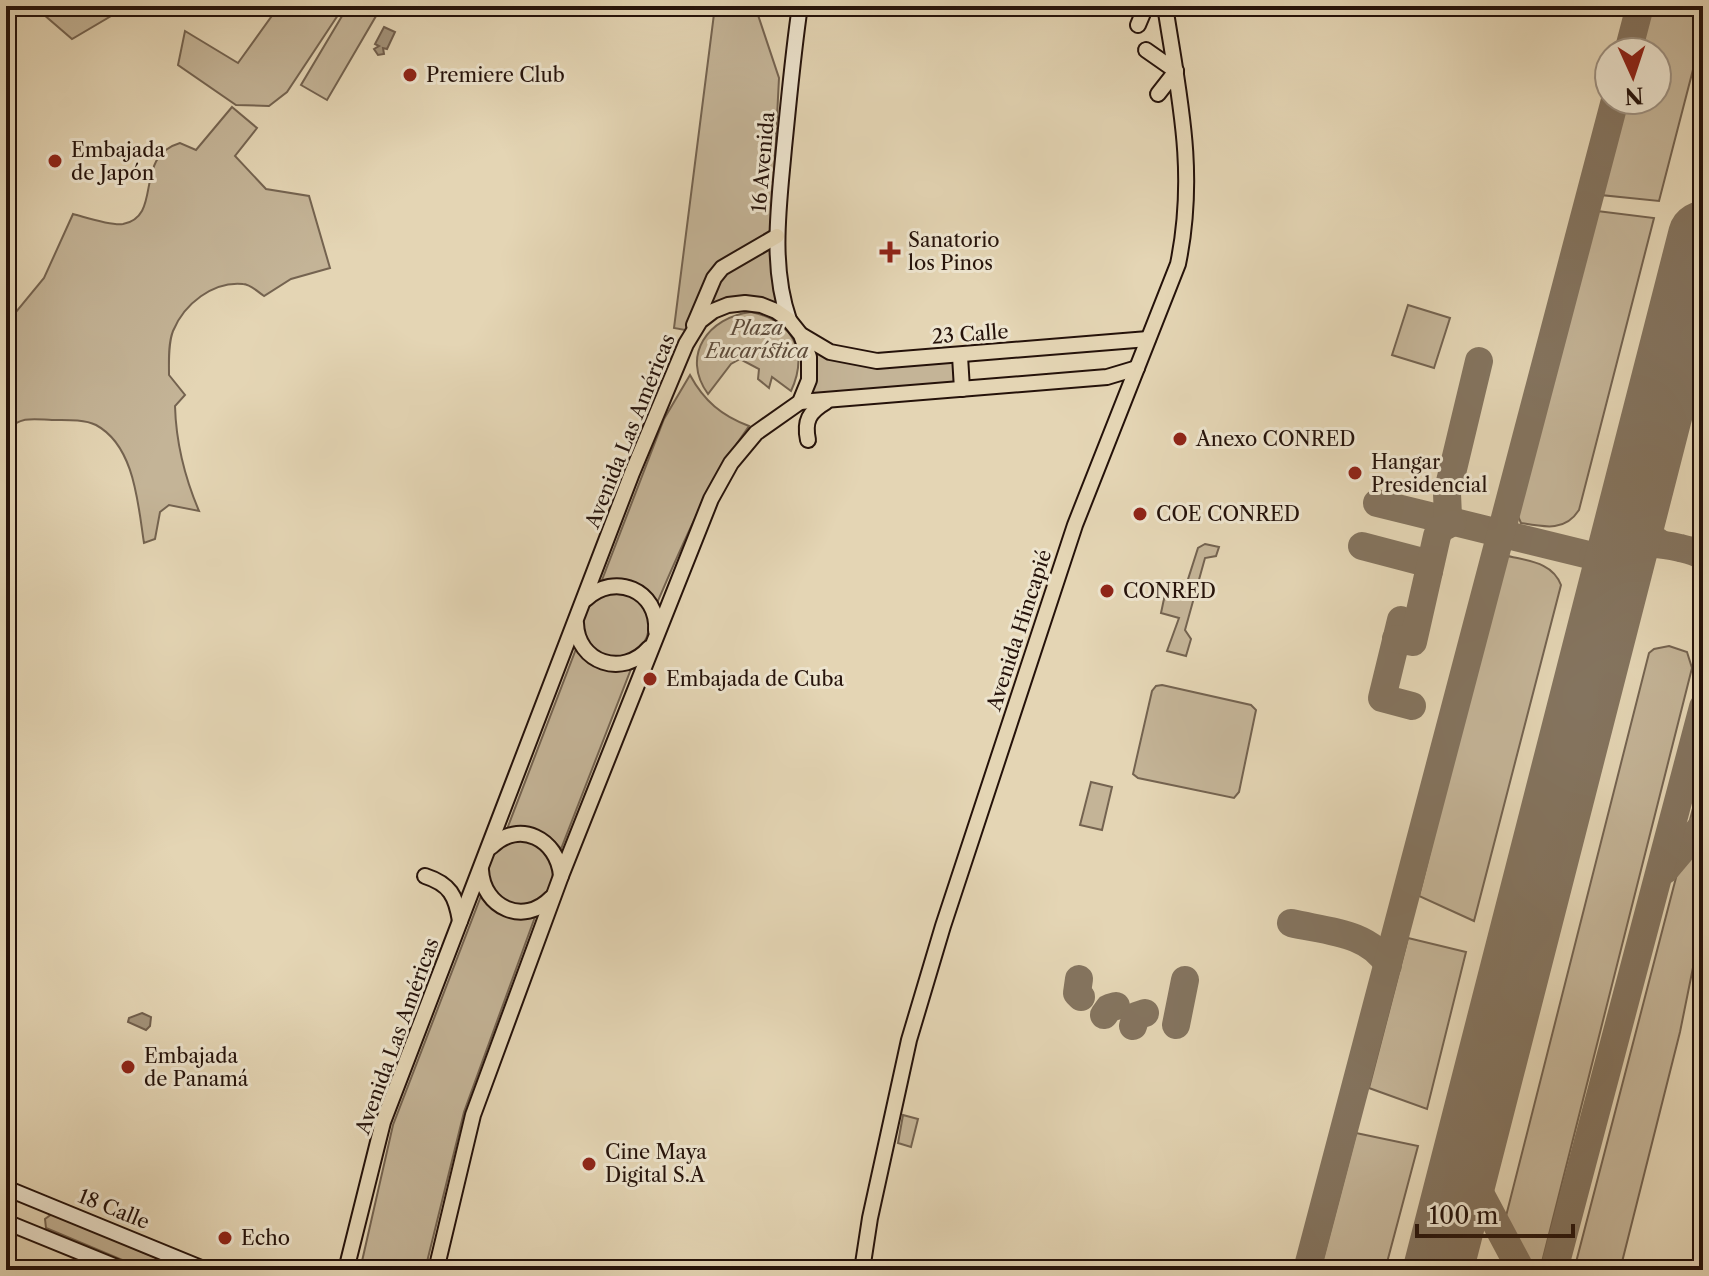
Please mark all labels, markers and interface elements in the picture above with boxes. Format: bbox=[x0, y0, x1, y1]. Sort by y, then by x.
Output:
north arrow bbox=[1593, 36, 1673, 116]
place label: Premiere Club bbox=[426, 63, 565, 87]
marker: Premiere Club bbox=[401, 66, 419, 84]
text: N bbox=[1624, 81, 1644, 109]
street label: 16 Avenida bbox=[747, 110, 779, 213]
place label: Embajada de Japón bbox=[71, 138, 165, 185]
marker: Embajada de Japón bbox=[46, 152, 64, 170]
place label: Sanatorio los Pinos bbox=[908, 228, 1000, 275]
marker: Sanatorio los Pinos bbox=[879, 241, 901, 263]
park label: Plaza Eucarística bbox=[703, 316, 809, 363]
street label: 23 Calle bbox=[931, 319, 1009, 349]
street label: Avenida Las Américas bbox=[580, 330, 680, 533]
place label: Anexo CONRED bbox=[1195, 427, 1355, 451]
marker: Anexo CONRED bbox=[1171, 430, 1189, 448]
place label: Hangar Presidencial bbox=[1371, 450, 1487, 497]
marker: Hangar Presidencial bbox=[1346, 464, 1364, 482]
place label: COE CONRED bbox=[1156, 502, 1300, 526]
marker: COE CONRED bbox=[1131, 505, 1149, 523]
street label: Avenida Hincapié bbox=[981, 546, 1056, 714]
place label: CONRED bbox=[1123, 579, 1216, 603]
marker: CONRED bbox=[1098, 582, 1116, 600]
place label: Embajada de Cuba bbox=[666, 667, 845, 691]
marker: Embajada de Cuba bbox=[641, 670, 659, 688]
street label: Avenida Las Américas bbox=[350, 935, 444, 1138]
place label: Embajada de Panamá bbox=[144, 1044, 249, 1091]
marker: Embajada de Panamá bbox=[119, 1058, 137, 1076]
place label: Cine Maya Digital S.A bbox=[605, 1140, 707, 1187]
marker: Cine Maya Digital S.A bbox=[580, 1155, 598, 1173]
street label: 18 Calle bbox=[75, 1184, 153, 1234]
scale bar bbox=[1417, 1188, 1573, 1238]
text: 100 m bbox=[1429, 1201, 1498, 1230]
place label: Echo bbox=[241, 1226, 290, 1250]
marker: Echo bbox=[216, 1229, 234, 1247]

